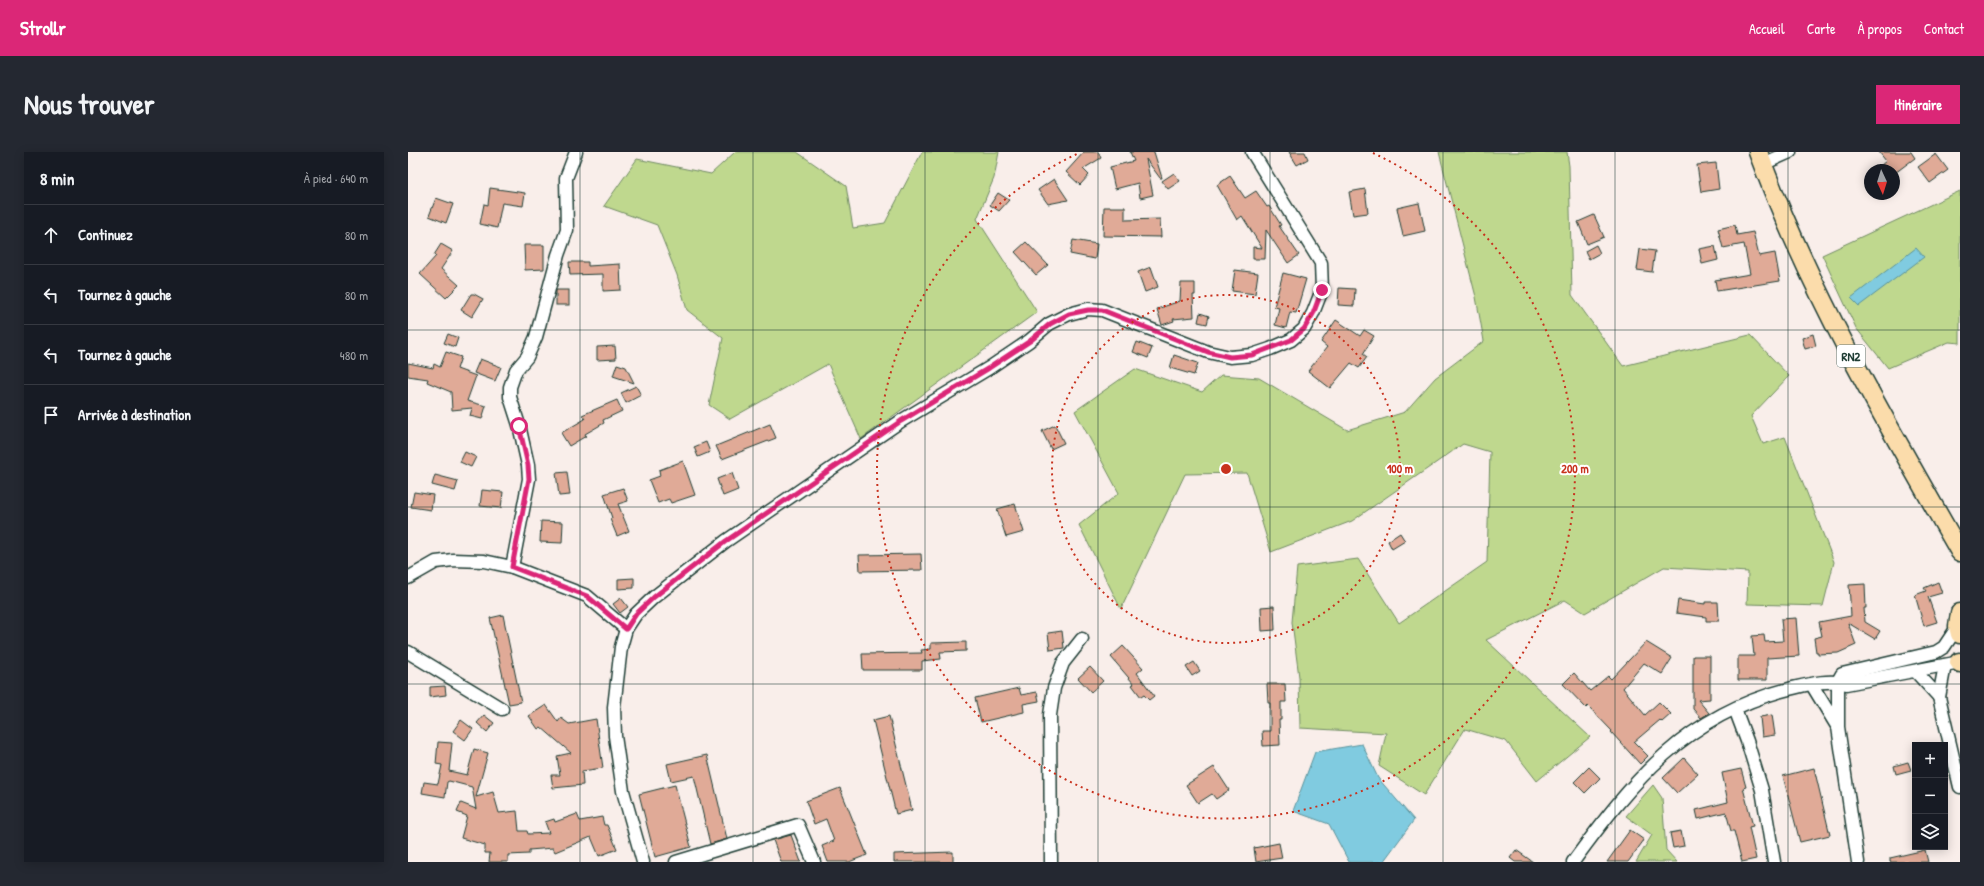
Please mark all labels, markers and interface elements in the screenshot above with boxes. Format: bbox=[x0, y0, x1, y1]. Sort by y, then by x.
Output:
text: Strollr bbox=[20, 15, 66, 41]
text: Accueil bbox=[1749, 19, 1785, 38]
text: Carte bbox=[1807, 19, 1836, 38]
text: À propos bbox=[1858, 19, 1902, 38]
text: Contact bbox=[1924, 19, 1964, 38]
text: Nous trouver bbox=[24, 85, 155, 123]
button: Itinéraire bbox=[1876, 85, 1960, 124]
north arrow bbox=[1864, 164, 1900, 200]
text: 8 min bbox=[40, 167, 74, 190]
text: À pied · 640 m bbox=[304, 169, 368, 187]
icon: ahead bbox=[40, 224, 62, 246]
text: Continuez bbox=[78, 224, 133, 245]
text: 80 m bbox=[345, 226, 368, 244]
route end bbox=[1313, 281, 1331, 299]
icon: left bbox=[40, 284, 62, 306]
text: Tournez à gauche bbox=[78, 284, 171, 305]
text: 80 m bbox=[345, 286, 368, 304]
icon: left bbox=[40, 344, 62, 366]
text: Tournez à gauche bbox=[78, 344, 171, 365]
road number: RN2 bbox=[1837, 345, 1865, 367]
text: 480 m bbox=[340, 346, 368, 364]
icon: arrive bbox=[40, 404, 62, 426]
text: Arrivée à destination bbox=[78, 404, 191, 425]
route start bbox=[510, 417, 528, 435]
text: 100 m bbox=[1387, 460, 1413, 477]
text: 200 m bbox=[1561, 460, 1589, 477]
centre of rings bbox=[1219, 462, 1233, 476]
map controls bbox=[1912, 742, 1948, 850]
button: + bbox=[1912, 742, 1948, 778]
button: − bbox=[1912, 778, 1948, 814]
button: layers bbox=[1912, 814, 1948, 850]

